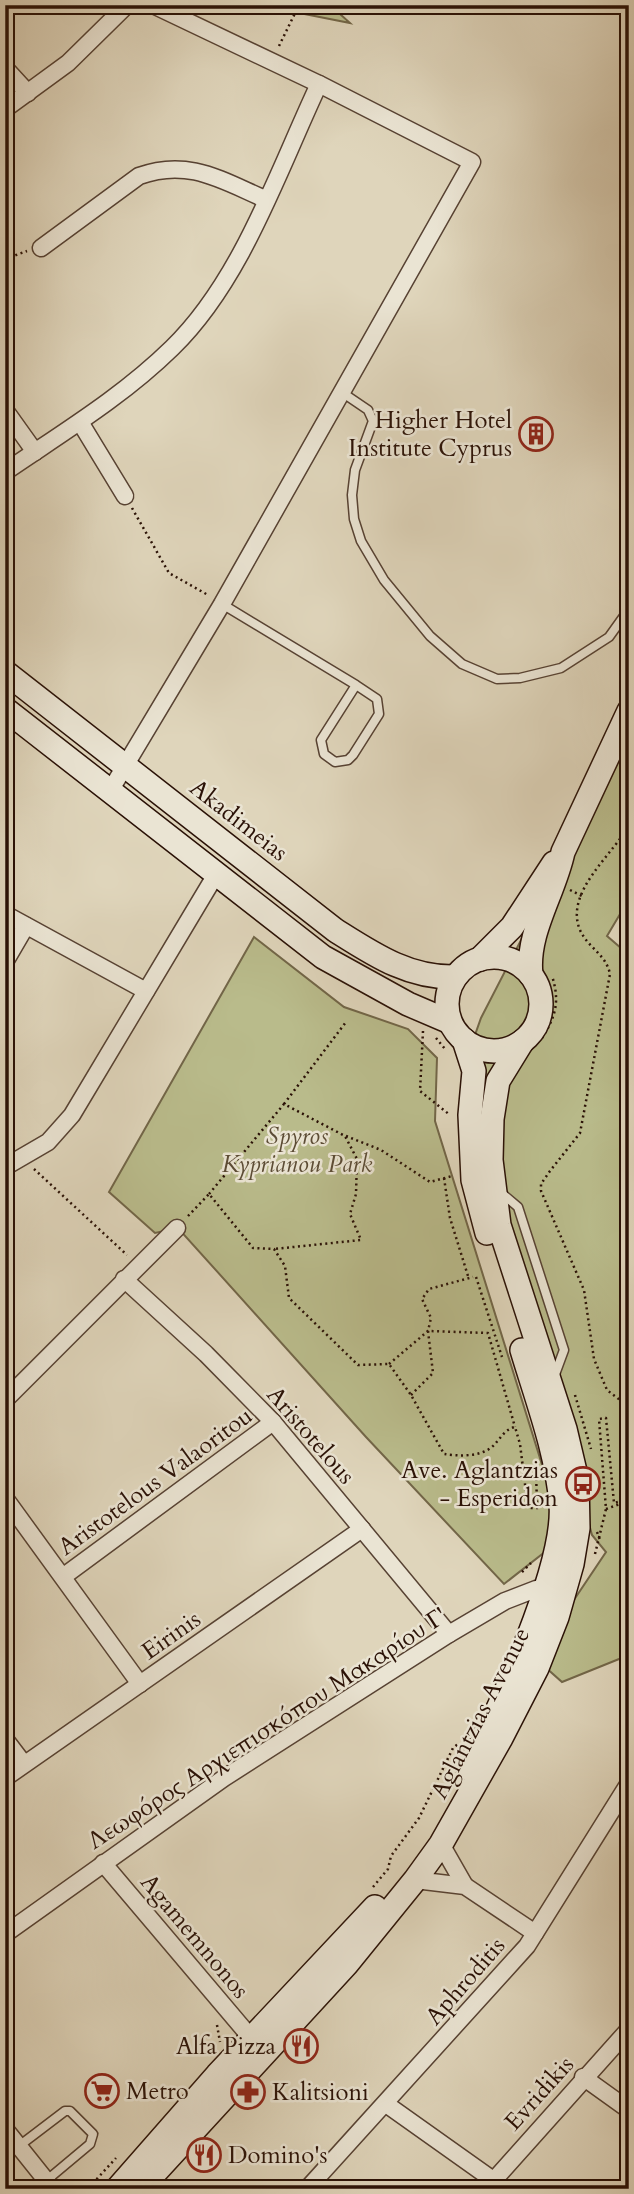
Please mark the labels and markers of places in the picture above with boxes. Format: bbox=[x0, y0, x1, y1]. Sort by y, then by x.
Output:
place label: Higher Hotel Institute Cyprus bbox=[348, 404, 512, 465]
building icon: Higher Hotel Institute Cyprus bbox=[517, 415, 555, 453]
place label: Ave. Aglantzias - Esperidon bbox=[401, 1454, 558, 1515]
bus stop icon: Ave. Aglantzias - Esperidon bbox=[564, 1465, 602, 1503]
restaurant icon: Alfa Pizza bbox=[282, 2027, 320, 2065]
place label: Alfa Pizza bbox=[176, 2030, 277, 2063]
supermarket icon: Metro bbox=[83, 2072, 121, 2110]
pharmacy icon: Kalitsioni bbox=[229, 2073, 267, 2111]
place label: Metro bbox=[126, 2075, 189, 2108]
place label: Kalitsioni bbox=[272, 2076, 369, 2109]
restaurant icon: Domino's bbox=[185, 2136, 223, 2174]
place label: Domino's bbox=[228, 2139, 328, 2172]

